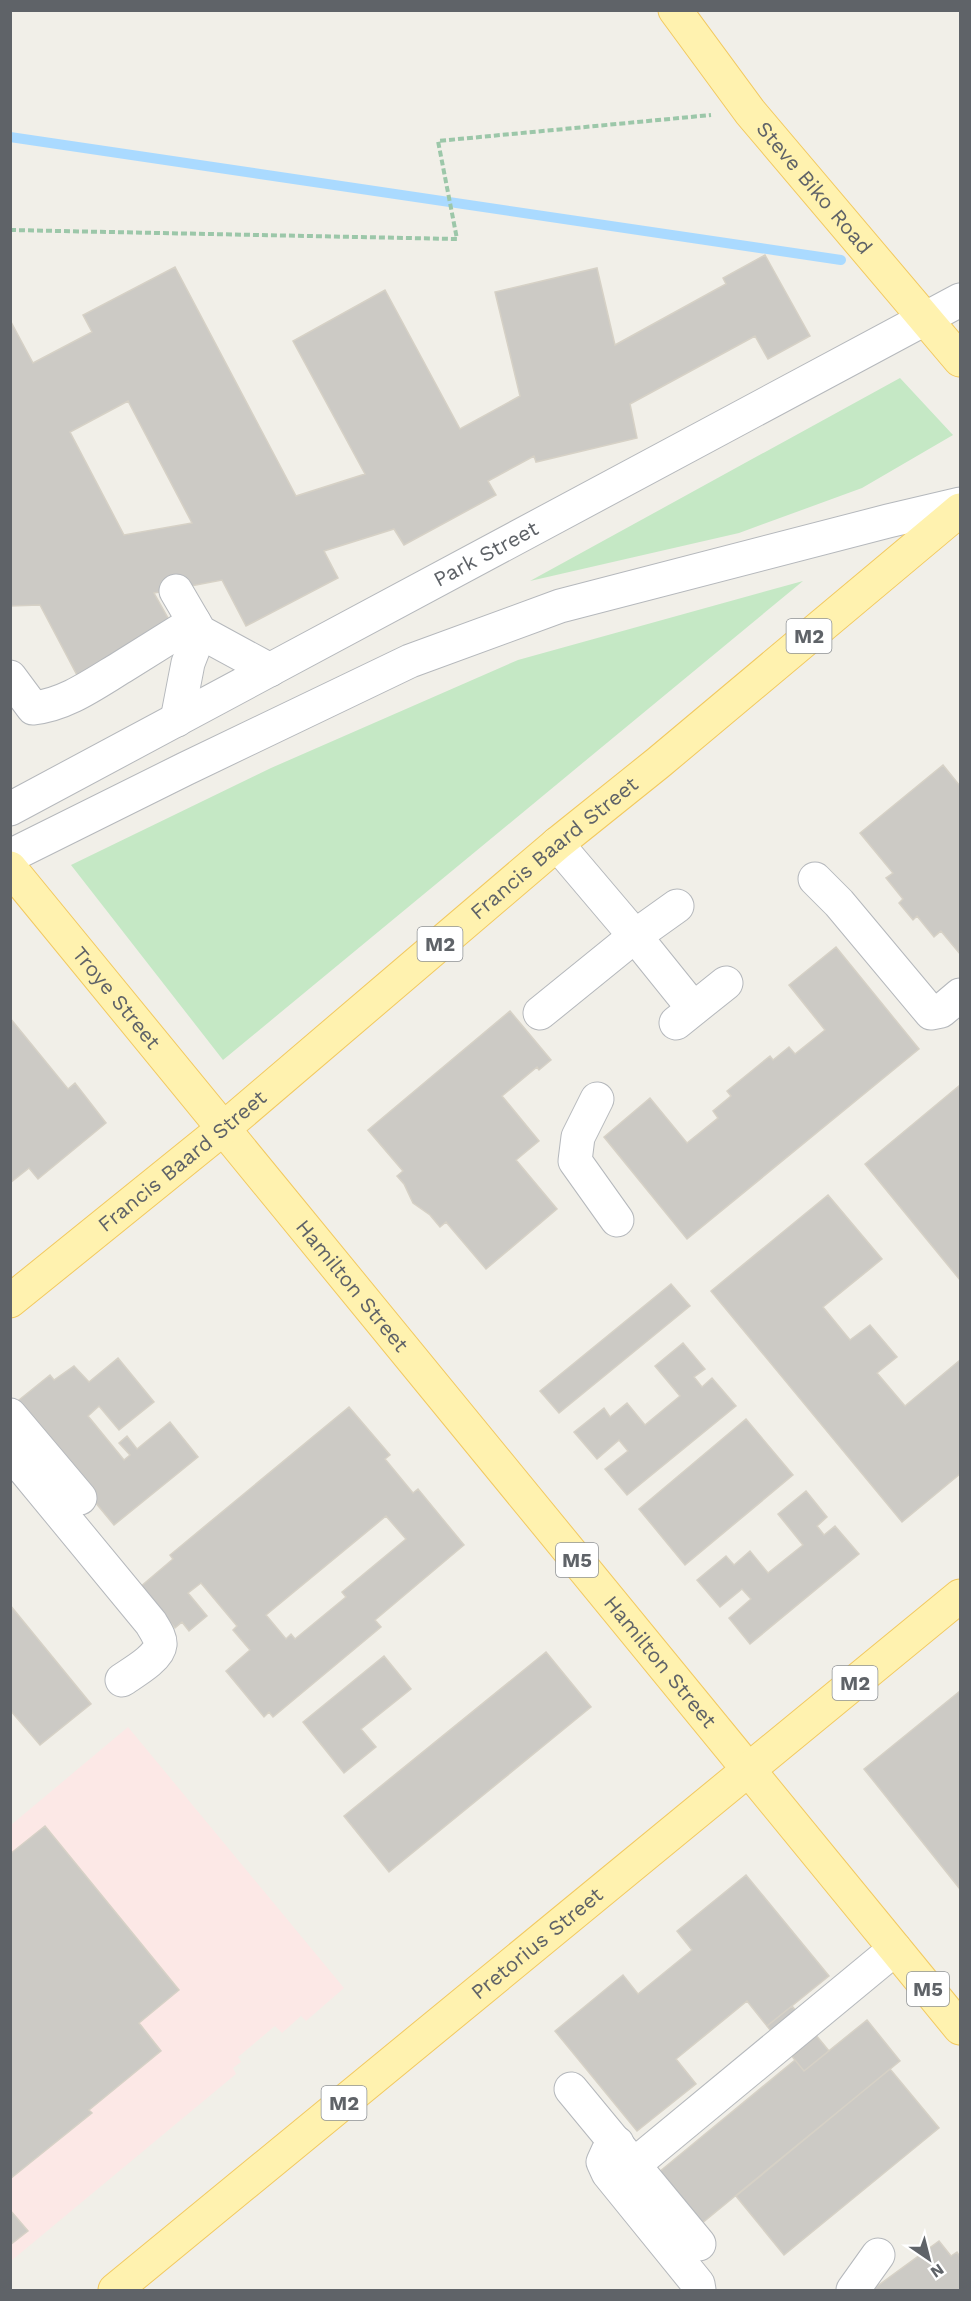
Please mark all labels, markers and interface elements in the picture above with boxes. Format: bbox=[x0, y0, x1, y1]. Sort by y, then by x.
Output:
street label: Steve Biko Road bbox=[751, 116, 878, 259]
street label: Park Street bbox=[429, 515, 543, 592]
road number: M2 bbox=[786, 619, 832, 653]
street label: Francis Baard Street bbox=[465, 771, 643, 924]
road number: M2 bbox=[418, 927, 462, 961]
street label: Troye Street bbox=[68, 941, 166, 1054]
street label: Francis Baard Street bbox=[93, 1084, 271, 1237]
street label: Hamilton Street bbox=[291, 1214, 414, 1357]
road number: M5 bbox=[556, 1543, 598, 1577]
street label: Hamilton Street bbox=[599, 1590, 722, 1733]
road number: M2 bbox=[832, 1666, 878, 1700]
street label: Pretorius Street bbox=[466, 1882, 608, 2004]
road number: M5 bbox=[907, 1972, 949, 2006]
road number: M2 bbox=[322, 2086, 366, 2120]
north arrow bbox=[899, 2229, 959, 2289]
text: N bbox=[927, 2260, 948, 2282]

